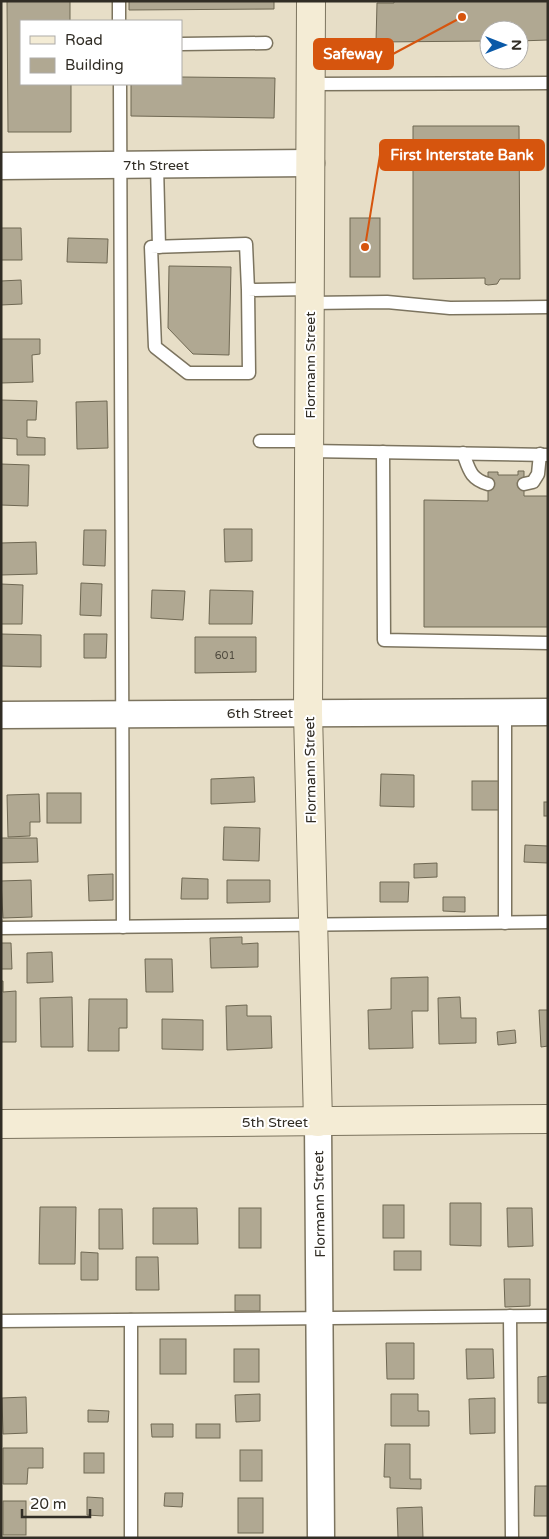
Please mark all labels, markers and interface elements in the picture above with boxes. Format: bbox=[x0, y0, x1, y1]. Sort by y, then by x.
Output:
legend bbox=[20, 20, 182, 85]
north arrow bbox=[479, 20, 529, 70]
text: Road bbox=[65, 31, 103, 49]
callout: Safeway bbox=[314, 39, 393, 69]
text: N bbox=[508, 39, 525, 51]
text: Safeway bbox=[323, 45, 383, 64]
text: Building bbox=[65, 56, 124, 74]
callout: First Interstate Bank bbox=[380, 140, 544, 170]
text: First Interstate Bank bbox=[390, 146, 534, 164]
street label: 7th Street bbox=[123, 157, 190, 174]
street label: Flormann Street bbox=[302, 311, 319, 419]
house number: 601 bbox=[215, 649, 235, 662]
street label: 6th Street bbox=[227, 705, 294, 722]
street label: Flormann Street bbox=[301, 716, 320, 824]
street label: 5th Street bbox=[242, 1114, 309, 1131]
street label: Flormann Street bbox=[310, 1150, 329, 1258]
scale bar bbox=[22, 1486, 90, 1518]
text: 20 m bbox=[30, 1495, 67, 1513]

